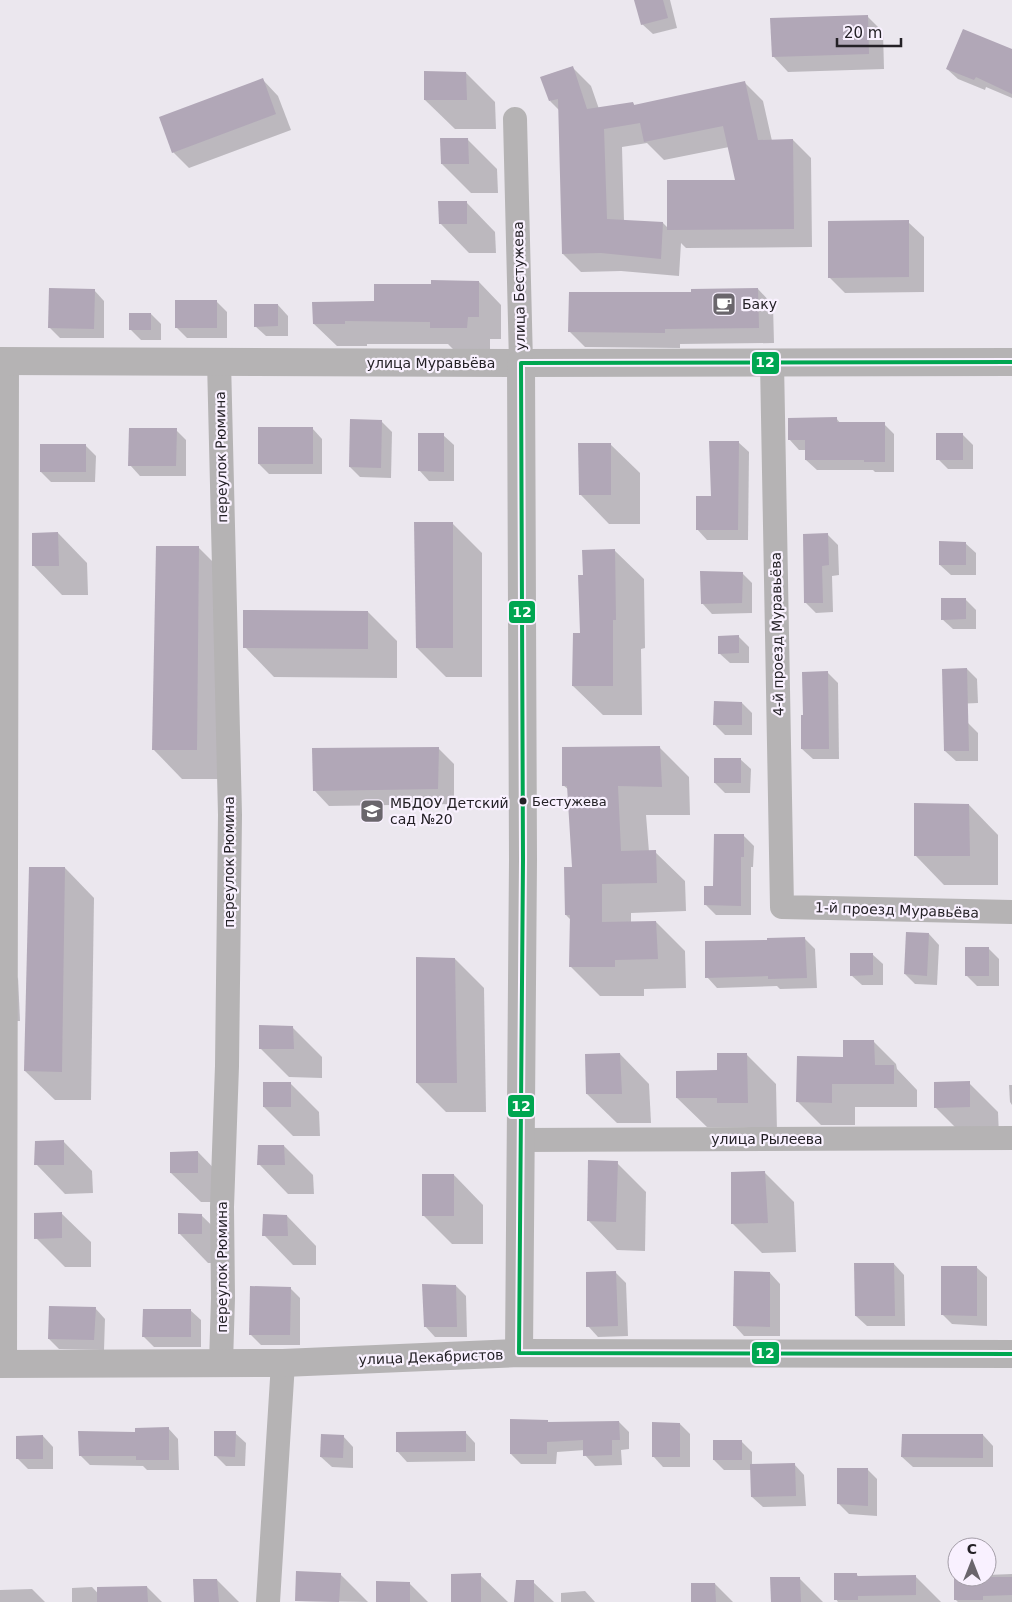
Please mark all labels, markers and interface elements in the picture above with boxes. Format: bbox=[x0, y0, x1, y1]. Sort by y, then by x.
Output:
scale bar bbox=[837, 15, 901, 47]
text: 20 m bbox=[844, 24, 882, 42]
street label: улица Бестужева bbox=[510, 221, 528, 351]
cafe icon: Баку bbox=[711, 291, 737, 317]
place label: Баку bbox=[742, 296, 777, 312]
line badge: 12 bbox=[751, 351, 780, 375]
text: 12 bbox=[755, 354, 775, 370]
street label: улица Муравьёва bbox=[367, 355, 495, 371]
street label: переулок Рюмина bbox=[212, 391, 230, 523]
street label: 4-й проезд Муравьёва bbox=[768, 552, 786, 716]
line badge: 12 bbox=[508, 600, 536, 624]
text: 12 bbox=[512, 604, 532, 620]
place label: Бестужева bbox=[532, 794, 607, 809]
place label: МБДОУ Детский сад №20 bbox=[390, 795, 509, 827]
street label: переулок Рюмина bbox=[221, 796, 237, 928]
marker: Бестужева bbox=[518, 796, 528, 806]
school or university icon: МБДОУ Детский сад №20 bbox=[359, 798, 385, 824]
street label: 1-й проезд Муравьёва bbox=[815, 899, 979, 921]
line badge: 12 bbox=[507, 1094, 535, 1118]
text: 12 bbox=[511, 1098, 531, 1114]
street label: улица Рылеева bbox=[711, 1131, 823, 1147]
street label: переулок Рюмина bbox=[214, 1201, 230, 1333]
line badge: 12 bbox=[751, 1341, 780, 1365]
text: 12 bbox=[755, 1345, 775, 1361]
street label: улица Декабристов bbox=[358, 1346, 504, 1368]
north arrow bbox=[947, 1537, 997, 1587]
text: С bbox=[967, 1541, 977, 1557]

